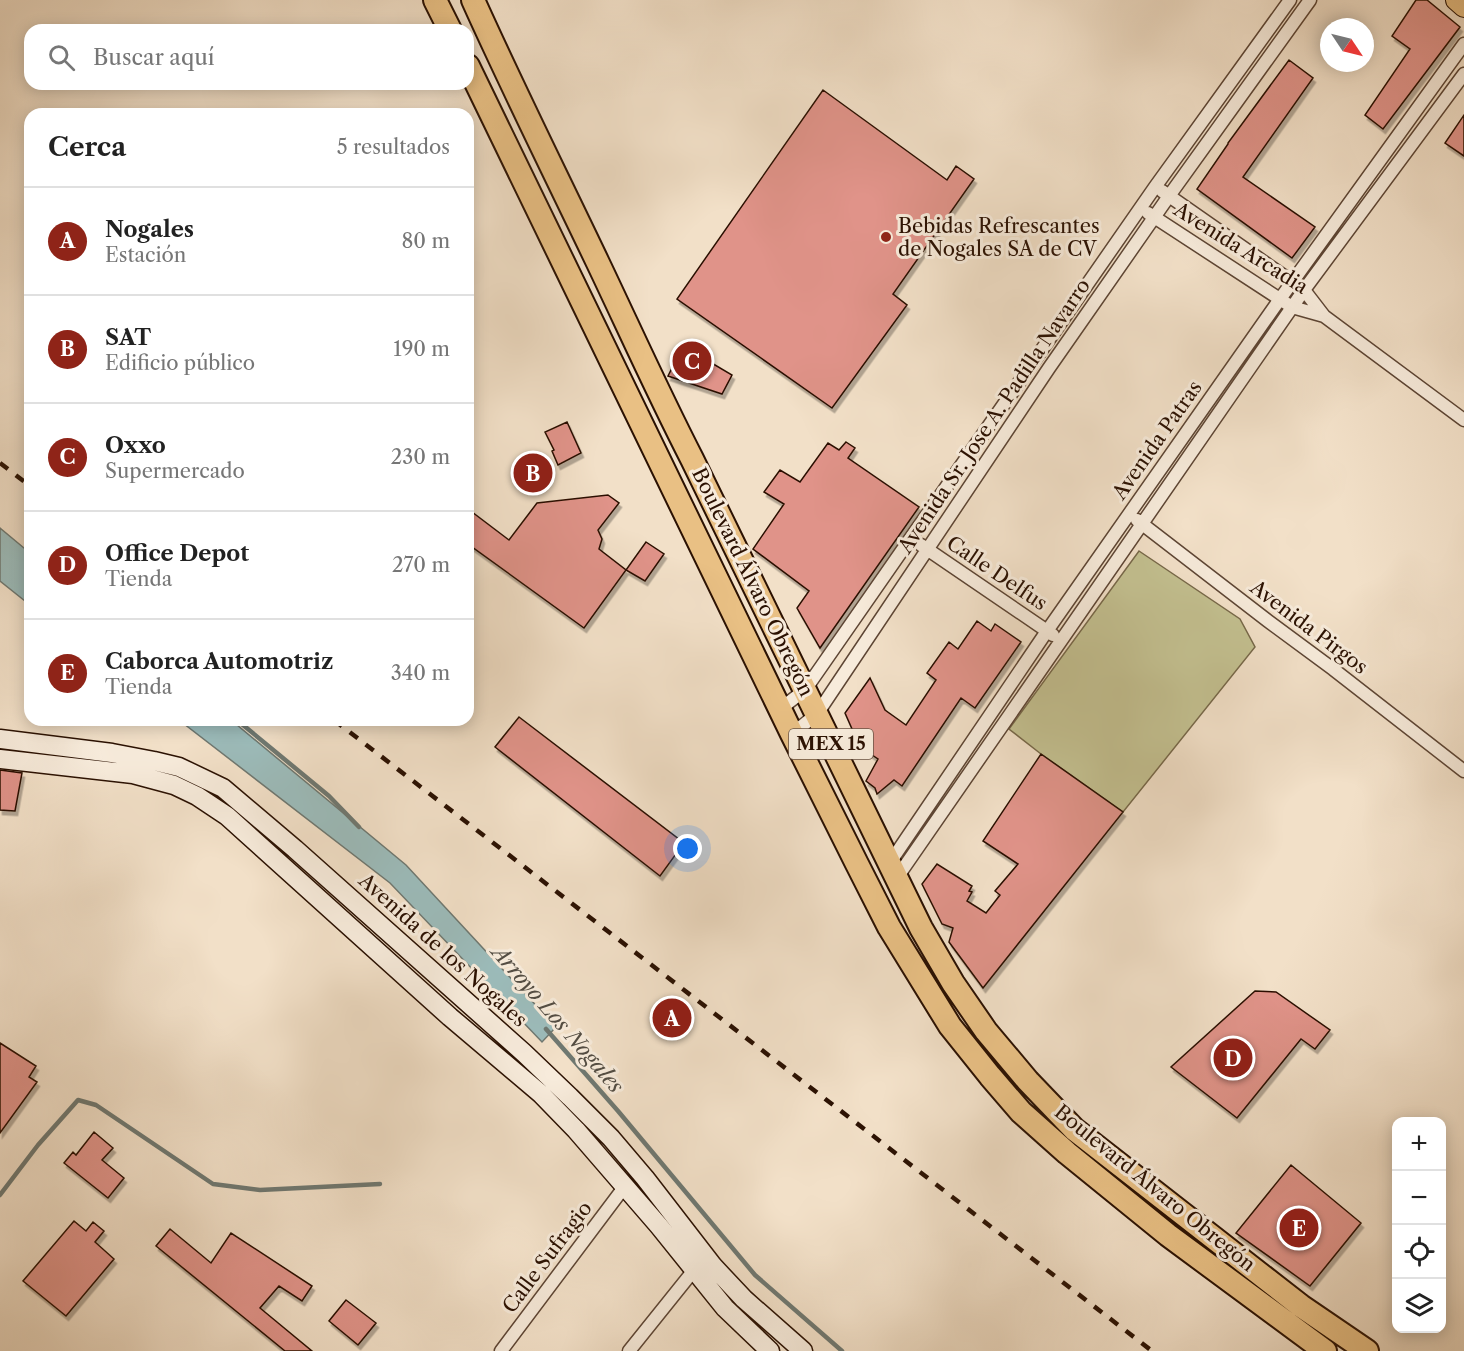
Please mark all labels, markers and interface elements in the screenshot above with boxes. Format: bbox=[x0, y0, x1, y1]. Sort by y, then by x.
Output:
north arrow bbox=[1320, 18, 1374, 72]
search box bbox=[24, 24, 474, 90]
icon: search bbox=[45, 41, 78, 74]
text: Buscar aquí bbox=[93, 44, 215, 71]
text: Cerca bbox=[48, 131, 126, 163]
text: 5 resultados bbox=[337, 135, 450, 159]
street label: Avenida Arcadia bbox=[1169, 197, 1313, 299]
place label: Bebidas Refrescantes de Nogales SA de CV bbox=[898, 214, 1100, 261]
text: Nogales bbox=[105, 216, 194, 243]
text: A bbox=[60, 229, 75, 253]
text: 80 m bbox=[402, 229, 450, 253]
marker: Bebidas Refrescantes de Nogales SA de CV bbox=[879, 230, 893, 244]
text: Estación bbox=[105, 243, 186, 267]
street label: Avenida Sr. Jose A. Padilla Navarro bbox=[892, 274, 1095, 559]
text: SAT bbox=[105, 324, 151, 351]
text: B bbox=[60, 337, 75, 361]
text: 190 m bbox=[393, 337, 450, 361]
pin: C bbox=[672, 338, 712, 384]
text: Edificio público bbox=[105, 351, 255, 375]
street label: Avenida Patras bbox=[1107, 376, 1207, 505]
text: Oxxo bbox=[105, 432, 166, 459]
text: C bbox=[59, 445, 76, 469]
text: 230 m bbox=[391, 445, 450, 469]
pin: B bbox=[514, 450, 552, 496]
text: Supermercado bbox=[105, 459, 245, 483]
street label: Boulevard Álvaro Obregón bbox=[687, 463, 820, 701]
street label: Calle Delfus bbox=[942, 531, 1052, 615]
text: Office Depot bbox=[105, 540, 249, 567]
text: D bbox=[59, 553, 76, 577]
text: 270 m bbox=[392, 553, 450, 577]
text: Tienda bbox=[105, 567, 172, 591]
street label: Avenida Pirgos bbox=[1245, 575, 1372, 679]
text: Caborca Automotriz bbox=[105, 648, 333, 675]
text: E bbox=[60, 661, 75, 685]
text: 340 m bbox=[391, 661, 450, 685]
text: Tienda bbox=[105, 675, 172, 699]
road number: MEX 15 bbox=[789, 729, 873, 759]
your location bbox=[673, 834, 702, 863]
street label: Avenida de los Nogales bbox=[353, 868, 532, 1032]
water label: Arroyo Los Nogales bbox=[485, 938, 629, 1099]
pin: A bbox=[652, 996, 692, 1040]
pin: D bbox=[1214, 1036, 1252, 1080]
street label: Boulevard Álvaro Obregón bbox=[1050, 1099, 1261, 1277]
map controls bbox=[1392, 1117, 1446, 1333]
button: + bbox=[1392, 1117, 1446, 1171]
button: − bbox=[1392, 1171, 1446, 1225]
street label: Calle Sufragio bbox=[497, 1196, 597, 1318]
pin: E bbox=[1280, 1206, 1318, 1250]
button: locate bbox=[1392, 1225, 1446, 1279]
button: layers bbox=[1392, 1279, 1446, 1333]

